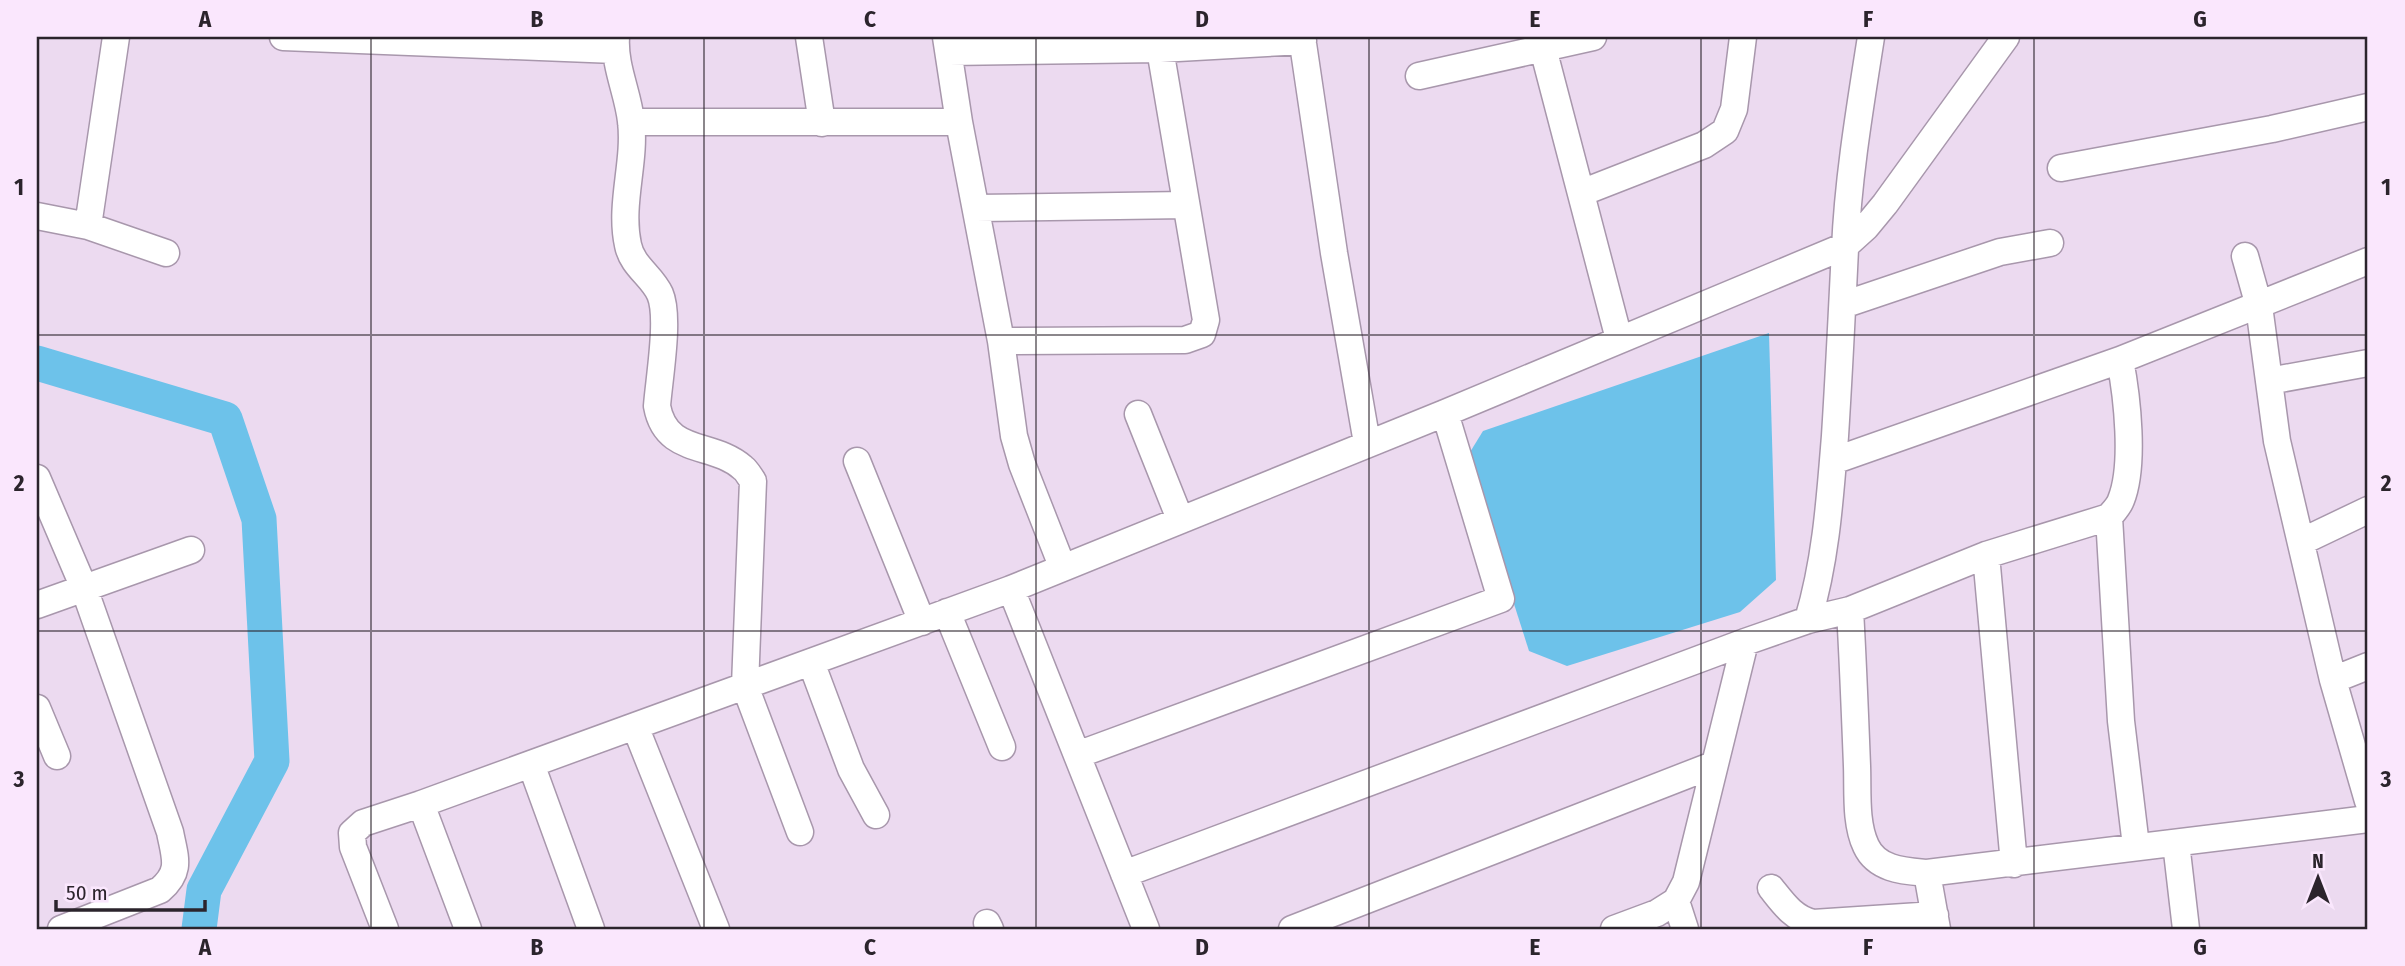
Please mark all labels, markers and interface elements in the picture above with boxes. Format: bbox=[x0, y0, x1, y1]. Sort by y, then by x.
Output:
text: A bbox=[198, 5, 212, 33]
text: B bbox=[531, 5, 544, 33]
text: C bbox=[864, 5, 876, 33]
text: D bbox=[1195, 5, 1209, 33]
text: E bbox=[1530, 5, 1541, 33]
text: F bbox=[1863, 5, 1873, 33]
text: G bbox=[2193, 5, 2207, 33]
text: 1 bbox=[14, 173, 24, 201]
text: 1 bbox=[2381, 173, 2391, 201]
text: 2 bbox=[13, 469, 25, 497]
text: 2 bbox=[2380, 469, 2392, 497]
text: 3 bbox=[13, 765, 25, 793]
text: 3 bbox=[2380, 765, 2392, 793]
north arrow bbox=[2282, 844, 2352, 914]
text: N bbox=[2312, 850, 2324, 873]
scale bar bbox=[56, 868, 205, 912]
text: 50 m bbox=[66, 880, 108, 906]
text: A bbox=[198, 933, 212, 961]
text: B bbox=[531, 933, 544, 961]
text: C bbox=[864, 933, 876, 961]
text: D bbox=[1195, 933, 1209, 961]
text: E bbox=[1530, 933, 1541, 961]
text: F bbox=[1863, 933, 1873, 961]
text: G bbox=[2193, 933, 2207, 961]

